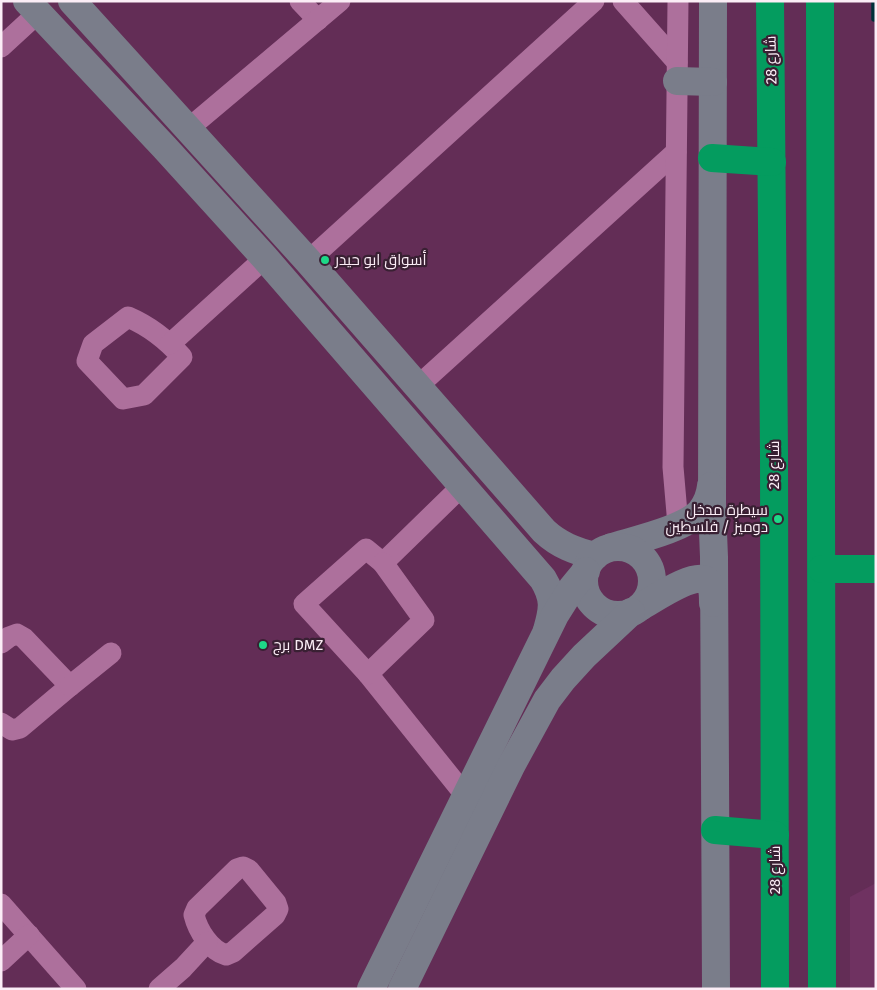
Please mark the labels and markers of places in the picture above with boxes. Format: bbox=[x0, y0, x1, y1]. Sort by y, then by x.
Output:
place label: أسواق ابو حيدر bbox=[334, 250, 426, 270]
marker: أسواق ابو حيدر bbox=[319, 254, 331, 266]
place label: سيطرة مدخل دوميز / فلسطين bbox=[666, 501, 768, 537]
marker: سيطرة مدخل دوميز / فلسطين bbox=[772, 513, 784, 525]
place label: برج DMZ bbox=[273, 636, 323, 656]
marker: برج DMZ bbox=[257, 639, 269, 651]

